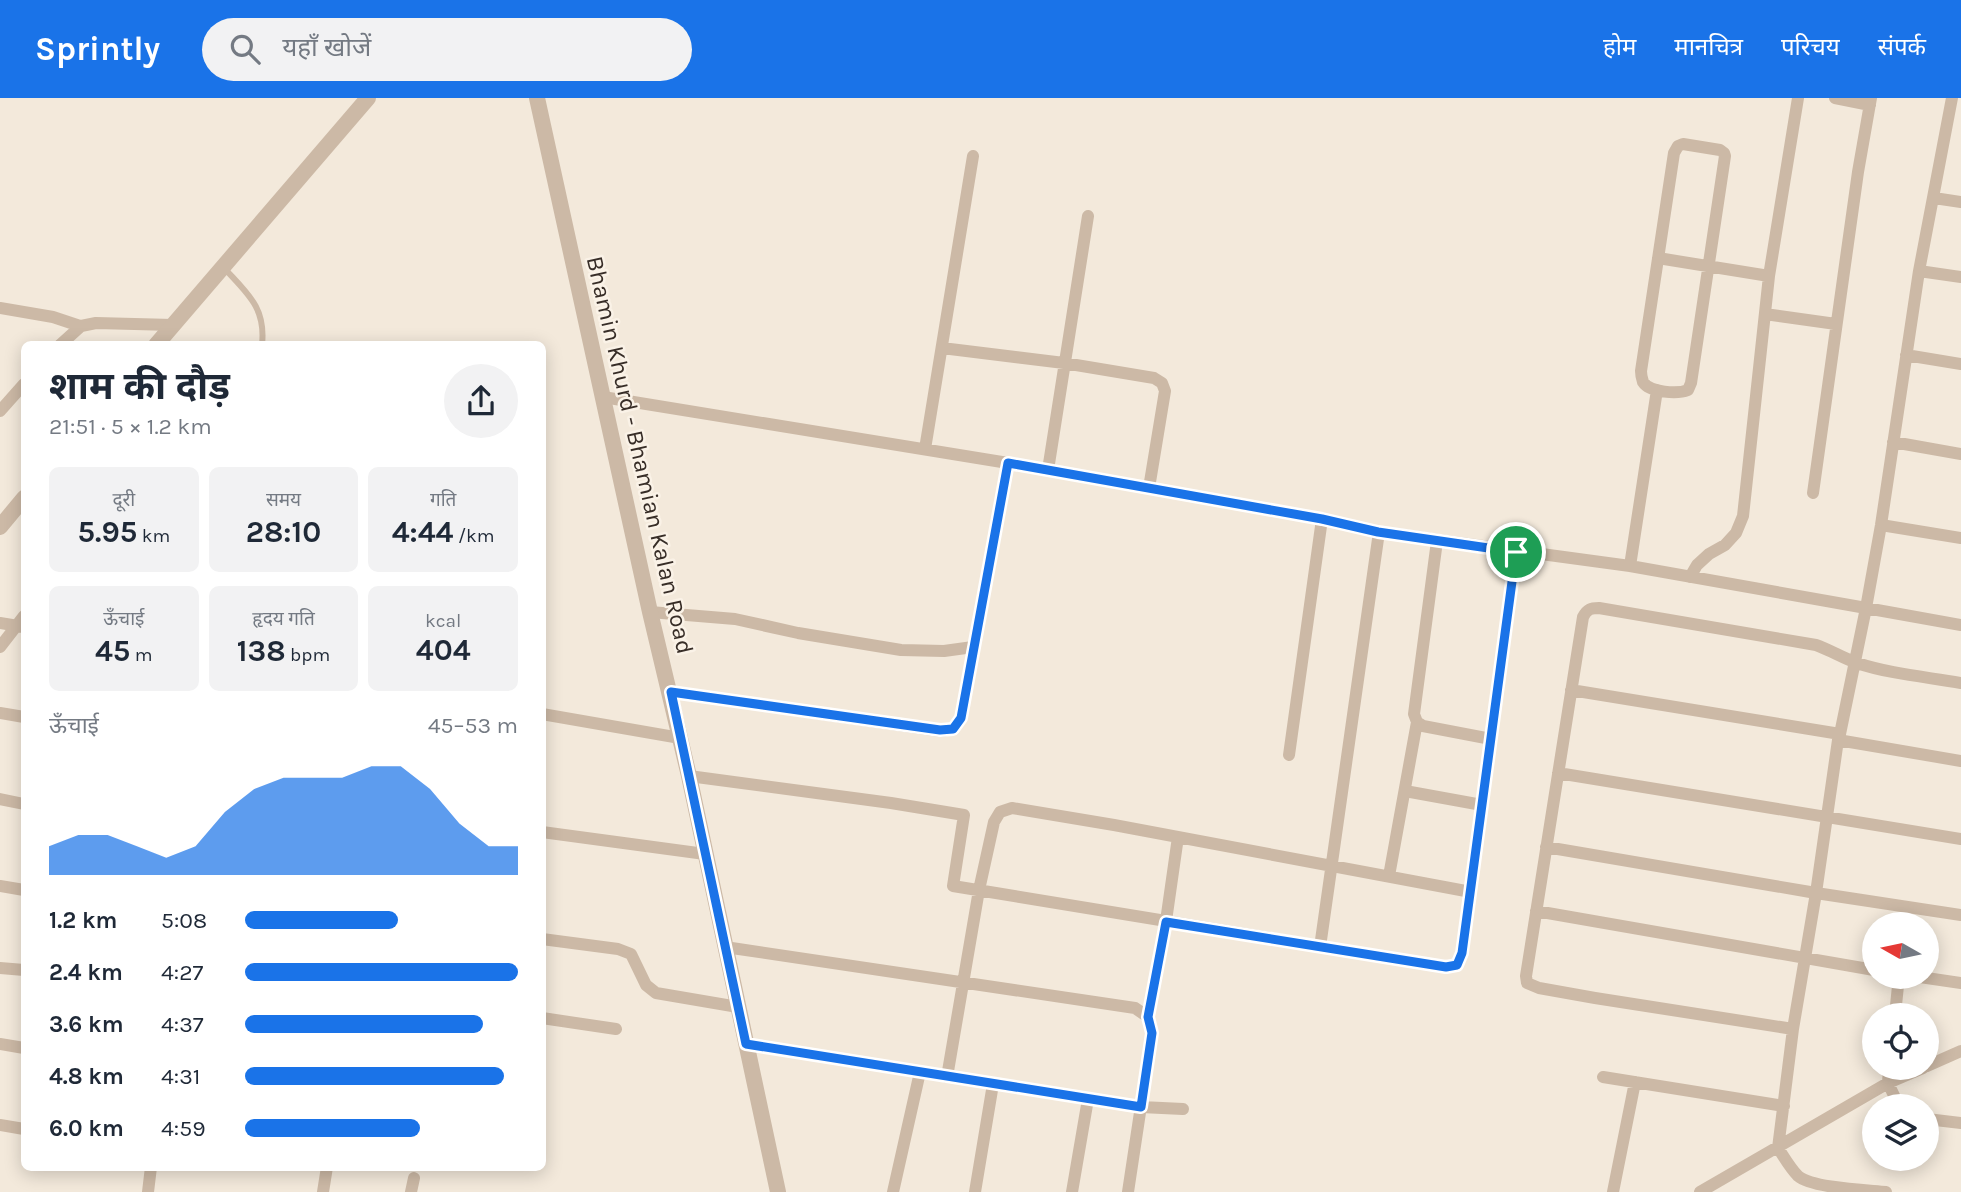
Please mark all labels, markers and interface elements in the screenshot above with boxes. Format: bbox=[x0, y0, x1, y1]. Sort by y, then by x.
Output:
search box bbox=[202, 18, 692, 81]
text: Sprintly bbox=[35, 30, 160, 68]
icon: search bbox=[226, 30, 264, 68]
text: यहाँ खोजें bbox=[282, 32, 371, 63]
text: होम bbox=[1603, 33, 1636, 61]
text: मानचित्र bbox=[1674, 33, 1743, 61]
text: परिचय bbox=[1781, 33, 1840, 61]
text: संपर्क bbox=[1878, 33, 1926, 61]
street label: Bhamin Khurd - Bhamian Kalan Road bbox=[581, 253, 699, 657]
text: शाम की दौड़ bbox=[49, 364, 230, 409]
button: share bbox=[444, 364, 518, 438]
text: 21:51 · 5 × 1.2 km bbox=[49, 413, 212, 440]
text: दूरी bbox=[112, 489, 135, 511]
text: समय bbox=[266, 489, 301, 511]
text: गति bbox=[430, 489, 456, 511]
text: 5.95 bbox=[77, 514, 137, 550]
text: 28:10 bbox=[246, 514, 321, 550]
text: 4:44 bbox=[392, 514, 453, 550]
pin bbox=[1486, 522, 1546, 582]
text: km bbox=[137, 525, 170, 547]
text: /km bbox=[453, 525, 495, 547]
icon: arrive bbox=[1497, 533, 1535, 571]
text: ऊँचाई bbox=[103, 608, 144, 630]
text: हृदय गति bbox=[252, 608, 315, 630]
text: kcal bbox=[425, 610, 461, 632]
text: 404 bbox=[416, 632, 471, 668]
text: 45 bbox=[95, 633, 130, 669]
text: 138 bbox=[237, 633, 286, 669]
text: m bbox=[130, 644, 153, 666]
text: bpm bbox=[286, 644, 330, 666]
text: ऊँचाई bbox=[49, 712, 99, 739]
text: 45–53 m bbox=[428, 712, 518, 739]
text: 1.2 km bbox=[49, 907, 117, 934]
text: 5:08 bbox=[161, 907, 207, 934]
north arrow bbox=[1862, 912, 1939, 989]
map controls bbox=[1862, 912, 1939, 1171]
text: 2.4 km bbox=[49, 959, 123, 986]
text: 4:27 bbox=[161, 959, 203, 986]
button: locate bbox=[1862, 1003, 1939, 1080]
text: 3.6 km bbox=[49, 1011, 123, 1038]
text: 4:37 bbox=[161, 1011, 204, 1038]
text: 4.8 km bbox=[49, 1063, 124, 1090]
text: 4:31 bbox=[161, 1063, 200, 1090]
button: layers bbox=[1862, 1094, 1939, 1171]
text: 6.0 km bbox=[49, 1115, 124, 1142]
text: 4:59 bbox=[161, 1115, 205, 1142]

